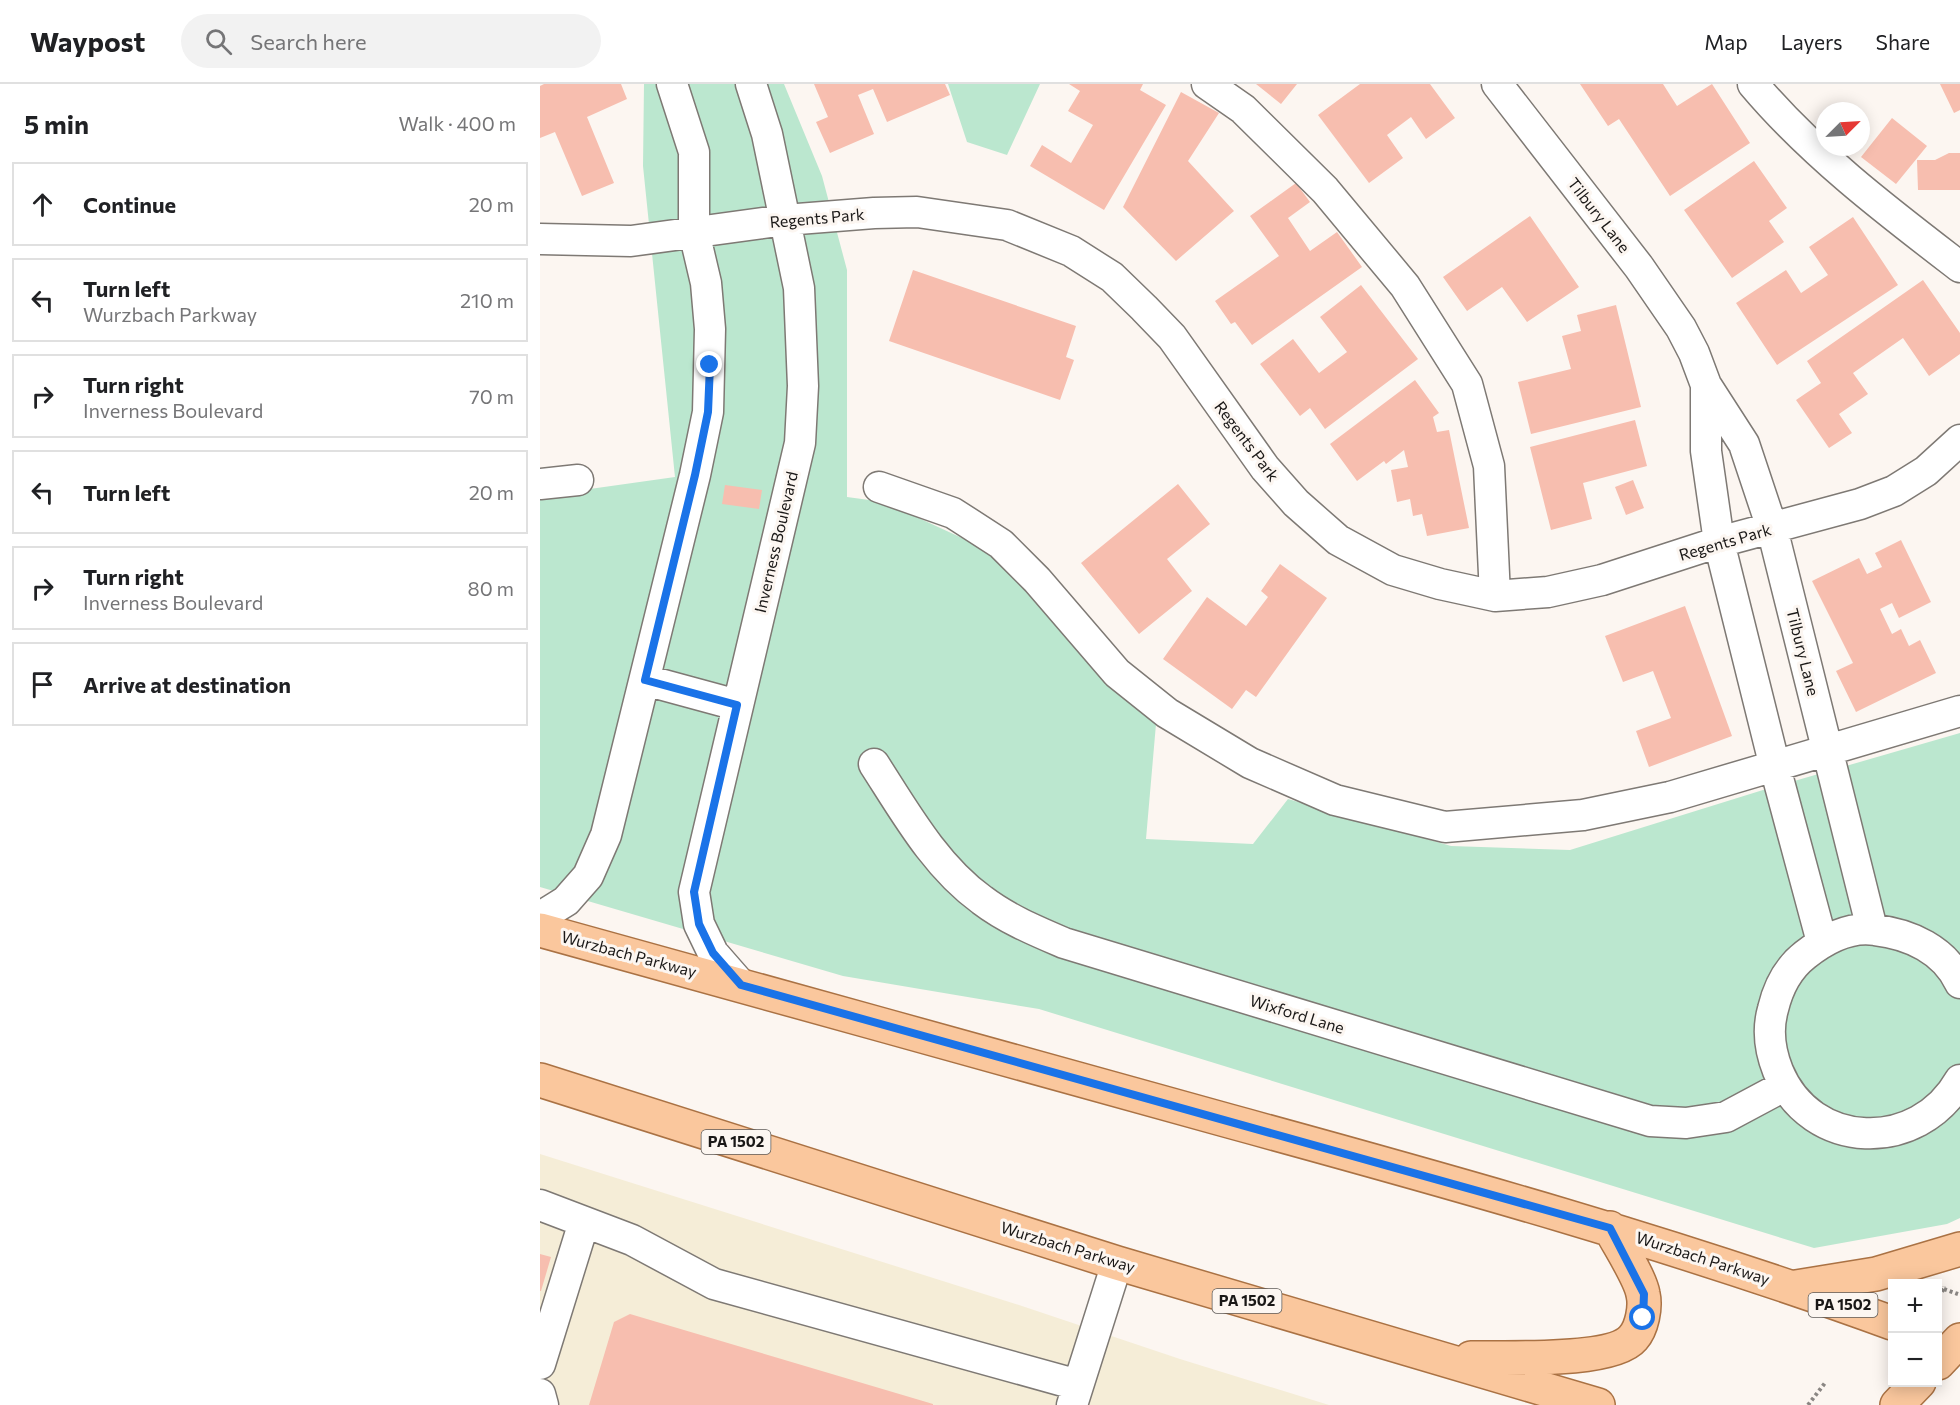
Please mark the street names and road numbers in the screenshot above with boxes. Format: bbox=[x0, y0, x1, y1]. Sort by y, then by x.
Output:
street label: Tilbury Lane bbox=[1564, 173, 1634, 256]
street label: Regents Park bbox=[769, 204, 865, 231]
street label: Regents Park bbox=[1211, 397, 1284, 485]
street label: Inverness Boulevard bbox=[750, 469, 801, 614]
street label: Regents Park bbox=[1677, 519, 1774, 564]
street label: Tilbury Lane bbox=[1783, 606, 1824, 698]
street label: Wurzbach Parkway bbox=[559, 926, 699, 981]
street label: Wixford Lane bbox=[1248, 990, 1347, 1037]
road number: PA 1502 bbox=[702, 1130, 770, 1154]
street label: Wurzbach Parkway bbox=[999, 1217, 1138, 1276]
street label: Wurzbach Parkway bbox=[1634, 1227, 1772, 1288]
road number: PA 1502 bbox=[1212, 1289, 1282, 1313]
road number: PA 1502 bbox=[1808, 1293, 1878, 1317]

